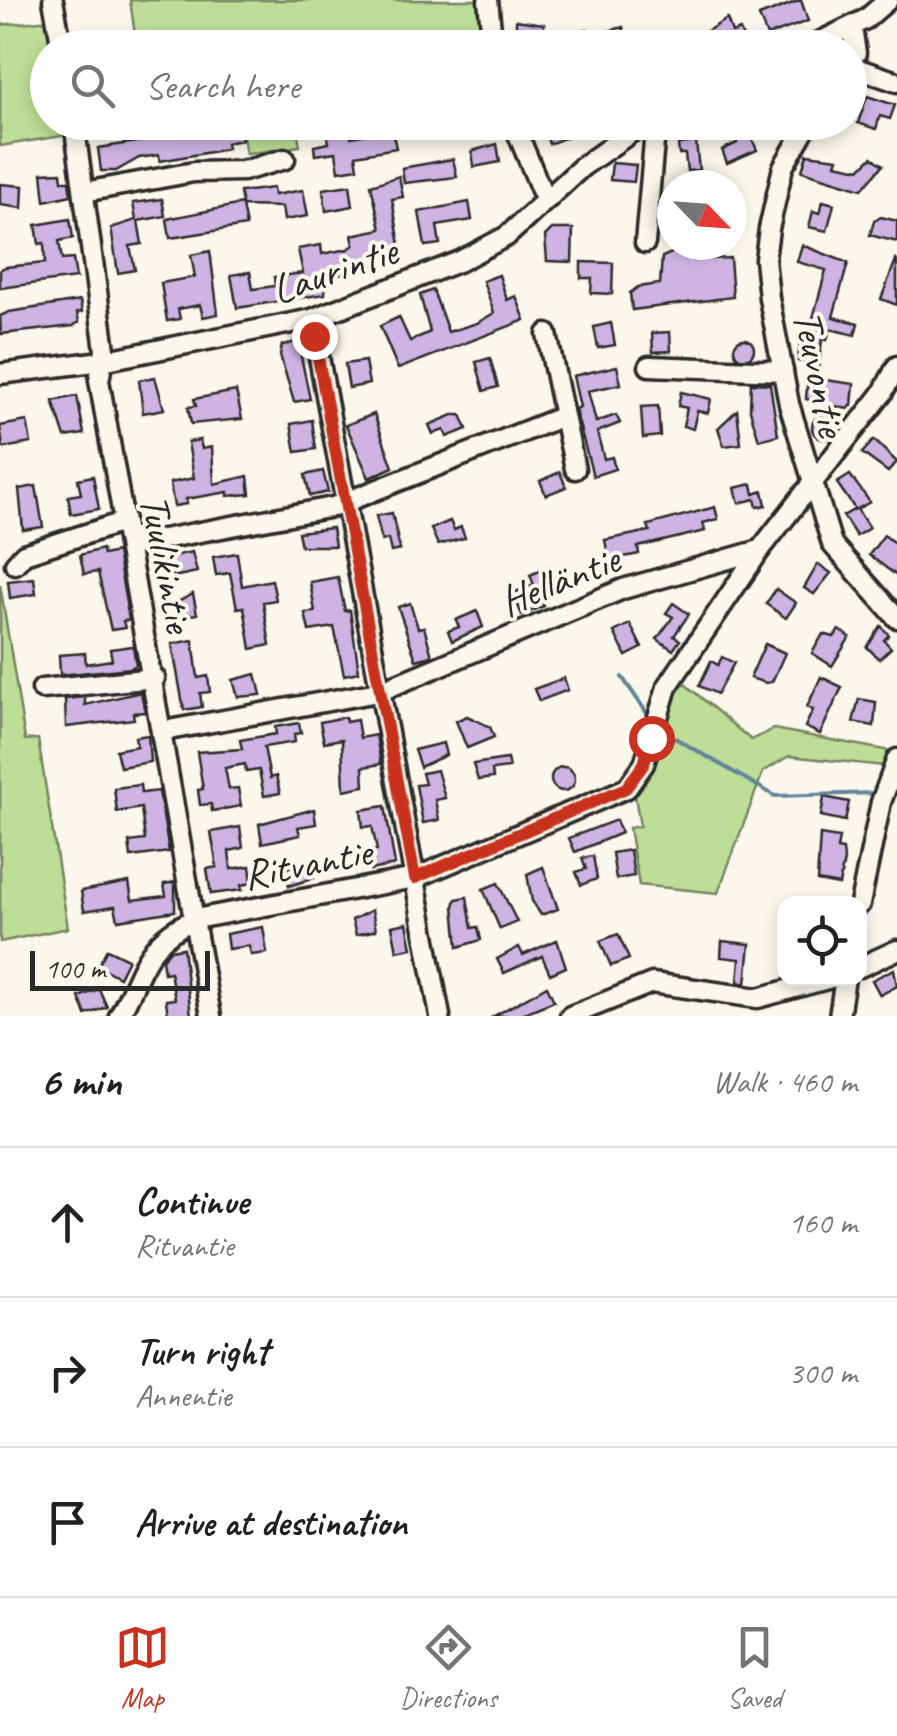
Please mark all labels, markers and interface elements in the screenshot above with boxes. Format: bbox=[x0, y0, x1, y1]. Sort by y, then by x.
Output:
search box bbox=[30, 30, 867, 140]
icon: search bbox=[65, 58, 120, 113]
text: Search here bbox=[145, 62, 300, 109]
north arrow bbox=[657, 170, 747, 260]
street label: Laurintie bbox=[265, 224, 406, 316]
street label: Teuvontie bbox=[780, 305, 859, 444]
route end bbox=[292, 314, 338, 360]
street label: Tuulikintie bbox=[127, 490, 206, 639]
street label: Helläntie bbox=[492, 532, 629, 628]
route start bbox=[629, 716, 675, 762]
street label: Ritvantie bbox=[239, 824, 379, 902]
map controls bbox=[777, 896, 867, 986]
button: locate bbox=[777, 896, 867, 986]
scale bar bbox=[30, 946, 210, 990]
text: 100 m bbox=[45, 951, 105, 986]
text: 6 min bbox=[40, 1055, 121, 1108]
text: Walk · 460 m bbox=[713, 1061, 857, 1102]
text: Continue bbox=[135, 1178, 249, 1225]
icon: ahead bbox=[40, 1195, 95, 1250]
text: 160 m bbox=[788, 1202, 857, 1243]
text: Ritvantie bbox=[135, 1225, 234, 1266]
text: Turn right bbox=[135, 1328, 269, 1375]
icon: right bbox=[40, 1345, 95, 1400]
text: 300 m bbox=[788, 1352, 857, 1393]
text: Annentie bbox=[135, 1375, 231, 1416]
icon: arrive bbox=[40, 1495, 95, 1550]
text: Arrive at destination bbox=[135, 1499, 407, 1546]
tab: Map bbox=[115, 1620, 170, 1715]
tab: Directions bbox=[400, 1620, 497, 1715]
tab: Saved bbox=[727, 1620, 782, 1715]

